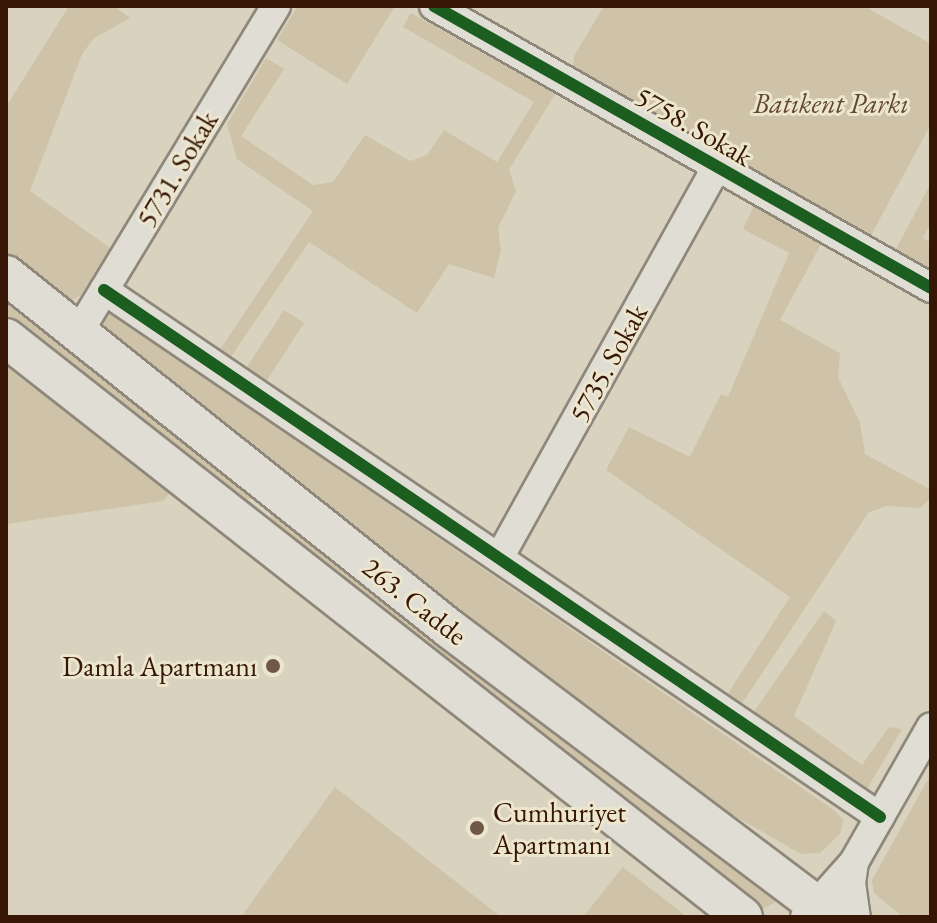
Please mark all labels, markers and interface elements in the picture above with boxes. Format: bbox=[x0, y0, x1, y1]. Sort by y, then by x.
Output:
street label: 5758. Sokak bbox=[629, 79, 759, 173]
park label: Batıkent Parkı bbox=[753, 86, 909, 120]
street label: 5731. Sokak bbox=[129, 105, 225, 233]
street label: 5735. Sokak bbox=[562, 298, 654, 428]
street label: 263. Cadde bbox=[356, 550, 474, 652]
place label: Damla Apartmanı bbox=[62, 649, 257, 683]
marker: Damla Apartmanı bbox=[264, 657, 282, 675]
place label: Cumhuriyet Apartmanı bbox=[493, 795, 626, 861]
marker: Cumhuriyet Apartmanı bbox=[468, 819, 486, 837]

